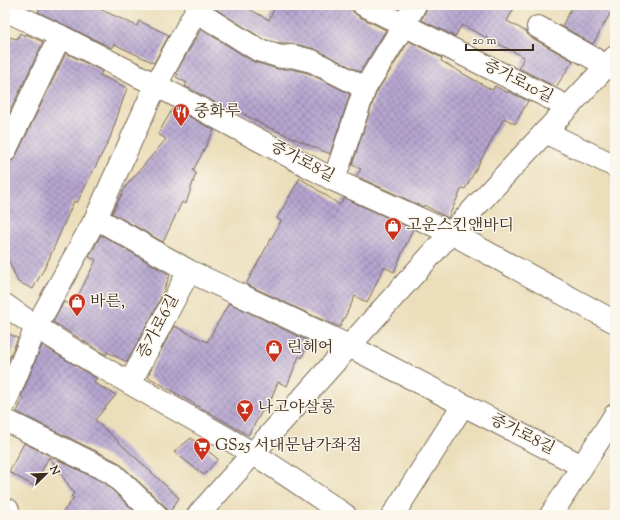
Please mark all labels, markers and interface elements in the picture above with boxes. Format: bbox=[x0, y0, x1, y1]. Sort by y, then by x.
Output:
scale bar bbox=[466, 26, 533, 52]
text: 20 m bbox=[472, 32, 497, 50]
street label: 증가로10길 bbox=[479, 55, 557, 109]
place label: 중화루 bbox=[194, 101, 240, 124]
restaurant icon: 중화루 bbox=[171, 102, 191, 127]
street label: 증가로8길 bbox=[266, 135, 338, 189]
place label: 고운스킨앤바디 bbox=[406, 215, 514, 238]
shop icon: 고운스킨앤바디 bbox=[383, 216, 403, 241]
place label: 바른, bbox=[90, 291, 125, 314]
street label: 증가로6길 bbox=[132, 291, 186, 363]
shop icon: 바른, bbox=[67, 292, 87, 317]
place label: 린헤어 bbox=[287, 337, 333, 360]
shop icon: 린헤어 bbox=[264, 338, 284, 363]
place label: 나고야살롱 bbox=[258, 397, 335, 420]
bar icon: 나고야살롱 bbox=[235, 398, 255, 423]
street label: 증가로8길 bbox=[486, 409, 558, 461]
place label: GS25 서대문남가좌점 bbox=[215, 435, 362, 458]
supermarket icon: GS25 서대문남가좌점 bbox=[192, 436, 212, 461]
north arrow bbox=[26, 454, 66, 494]
text: N bbox=[45, 462, 63, 478]

